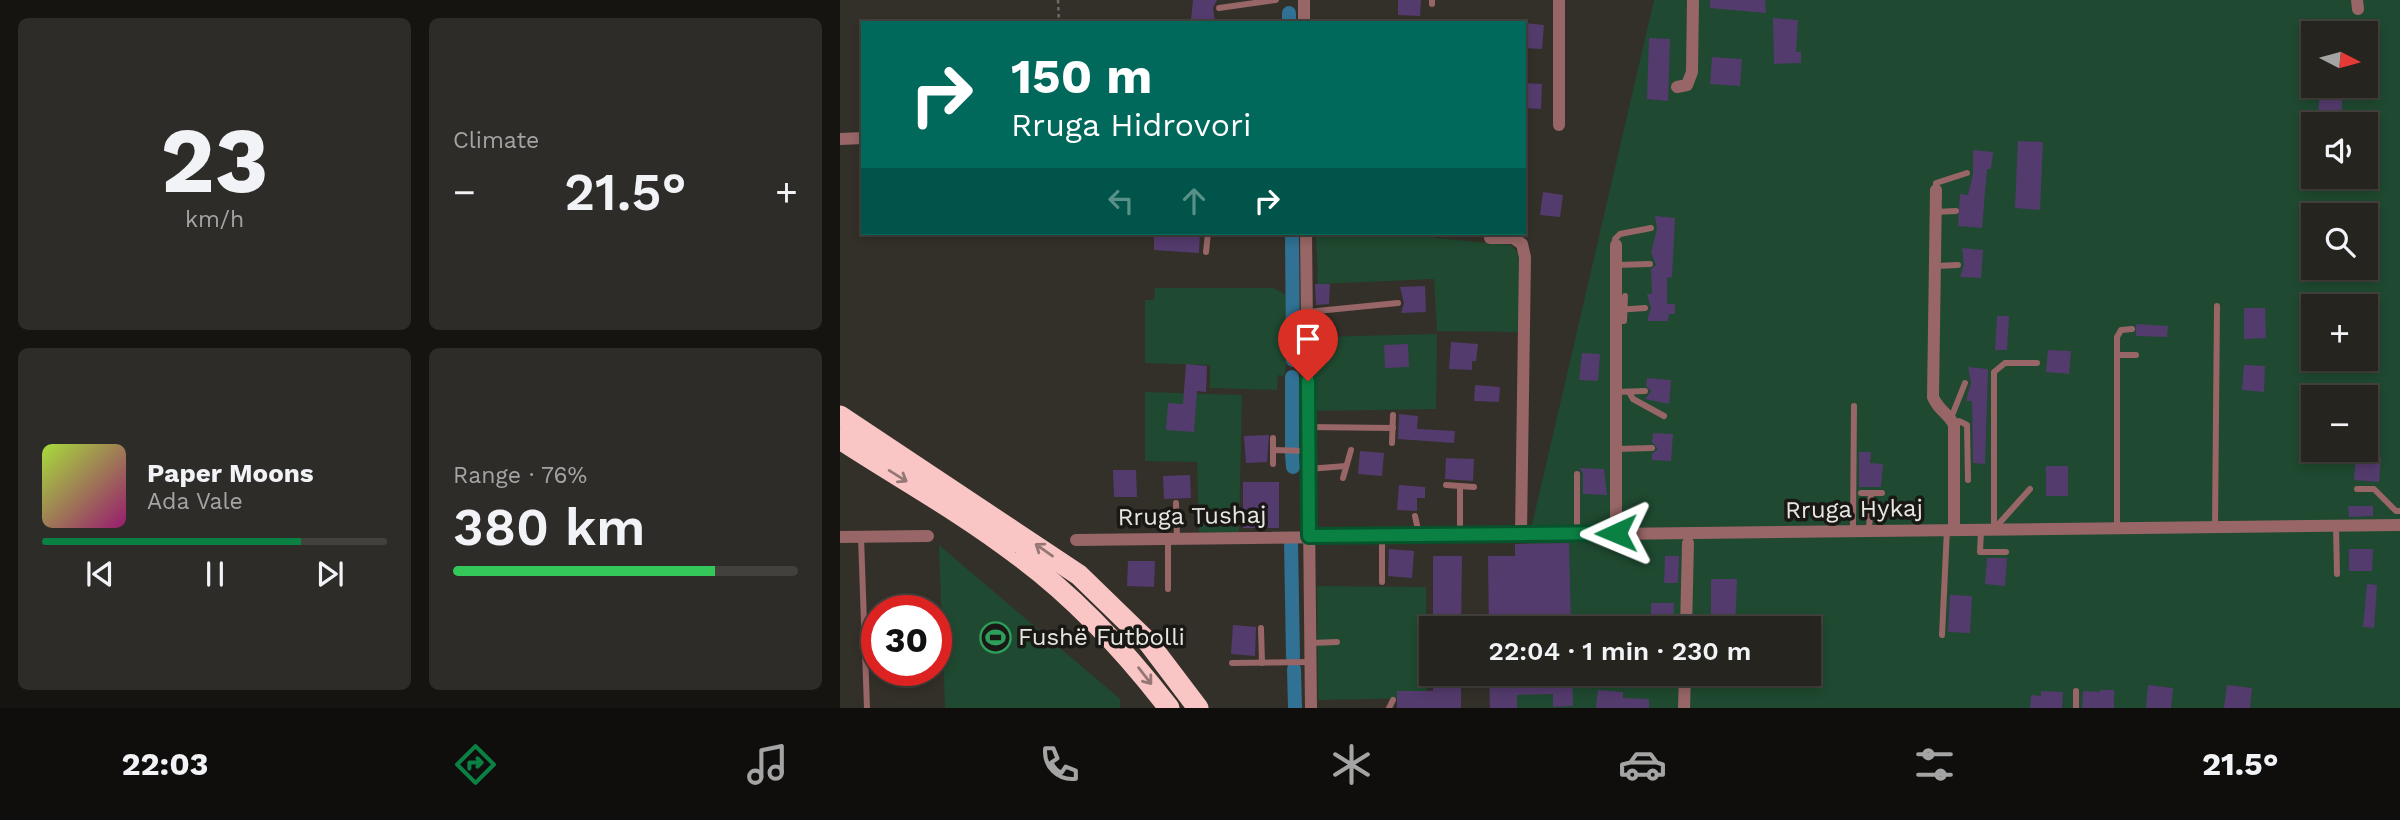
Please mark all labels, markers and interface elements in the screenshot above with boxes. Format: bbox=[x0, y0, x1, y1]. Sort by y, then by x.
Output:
north arrow bbox=[2301, 21, 2378, 98]
map controls bbox=[2301, 21, 2378, 462]
text: 150 m bbox=[1011, 47, 1152, 105]
icon: right bbox=[896, 49, 987, 140]
text: Rruga Hidrovori bbox=[1011, 106, 1251, 144]
text: 23 bbox=[160, 107, 269, 214]
button: sound bbox=[2301, 112, 2378, 189]
text: Climate bbox=[453, 127, 539, 154]
text: 21.5° bbox=[564, 162, 687, 223]
text: − bbox=[453, 170, 476, 214]
text: + bbox=[775, 170, 798, 214]
icon: left bbox=[1102, 182, 1140, 220]
icon: ahead bbox=[1175, 182, 1213, 220]
icon: right bbox=[1248, 182, 1286, 220]
button: search bbox=[2301, 203, 2378, 280]
text: km/h bbox=[185, 206, 244, 233]
button: + bbox=[2301, 294, 2378, 371]
pin bbox=[1278, 309, 1338, 381]
icon: arrive bbox=[1289, 320, 1327, 358]
button: − bbox=[2301, 385, 2378, 462]
text: Paper Moons bbox=[147, 458, 314, 488]
text: Range · 76% bbox=[453, 462, 587, 489]
one-way arrow bbox=[887, 469, 907, 483]
text: Ada Vale bbox=[147, 488, 243, 515]
street label: Rruga Hykaj bbox=[1785, 494, 1923, 524]
position arrow bbox=[1579, 496, 1653, 570]
text: 380 km bbox=[453, 497, 645, 558]
street label: Rruga Tushaj bbox=[1117, 501, 1267, 531]
one-way arrow bbox=[1035, 543, 1054, 557]
icon: previous bbox=[81, 555, 119, 593]
icon: pause bbox=[196, 555, 234, 593]
icon: next bbox=[311, 555, 349, 593]
speed limit sign: 30 bbox=[861, 595, 952, 686]
sports icon: Fushë Futbolli bbox=[978, 620, 1012, 654]
place label: Fushë Futbolli bbox=[1018, 623, 1185, 651]
text: 22:04 · 1 min · 230 m bbox=[1489, 636, 1751, 666]
one-way arrow bbox=[1137, 666, 1152, 685]
icon: directions bbox=[451, 740, 500, 789]
icon: music bbox=[743, 740, 792, 789]
icon: phone bbox=[1035, 740, 1084, 789]
icon: climate bbox=[1327, 740, 1376, 789]
icon: car bbox=[1618, 740, 1667, 789]
icon: filters bbox=[1910, 740, 1959, 789]
text: 22:03 bbox=[121, 745, 209, 783]
text: 21.5° bbox=[2202, 745, 2279, 783]

